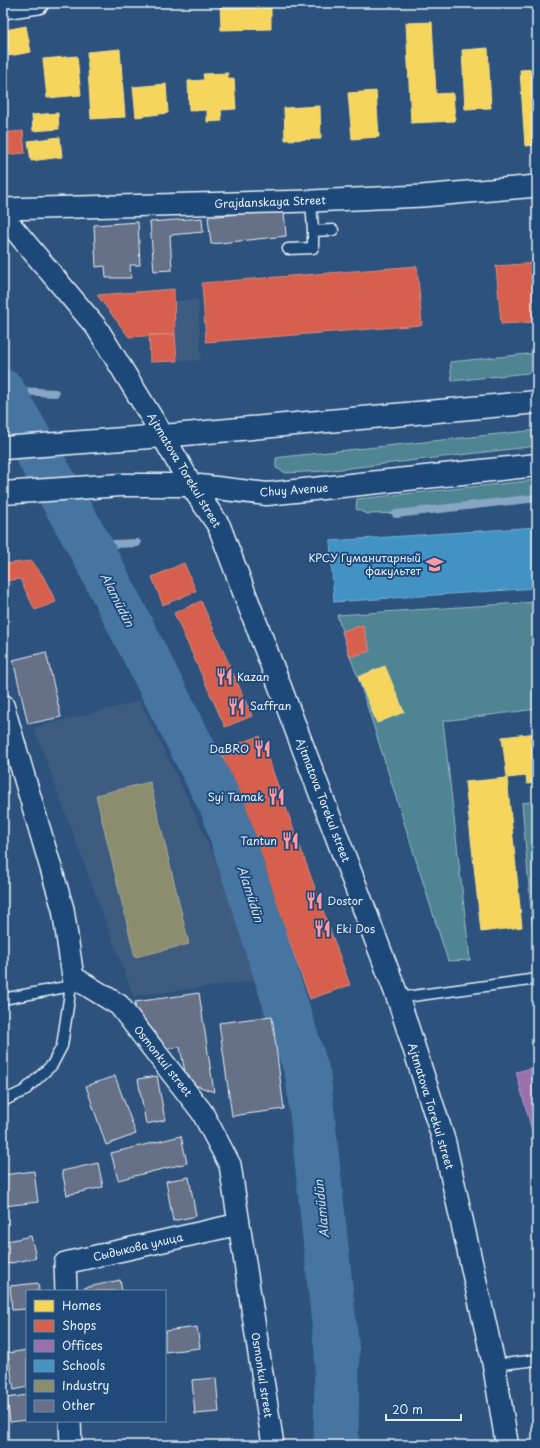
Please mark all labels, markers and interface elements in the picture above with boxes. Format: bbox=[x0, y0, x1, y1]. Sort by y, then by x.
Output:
street label: Grajdanskaya Street bbox=[214, 191, 327, 212]
street label: Ajtmatova Torekul street bbox=[143, 409, 226, 531]
street label: Chuy Avenue bbox=[259, 479, 329, 500]
place label: КРСУ Гуманитарный факультет bbox=[308, 549, 422, 579]
school or university icon: КРСУ Гуманитарный факультет bbox=[424, 554, 444, 574]
water label: Alamüdün bbox=[97, 569, 140, 630]
restaurant icon: Kazan bbox=[214, 667, 234, 687]
place label: Kazan bbox=[237, 668, 269, 685]
restaurant icon: Saffran bbox=[227, 696, 247, 716]
place label: Saffran bbox=[250, 697, 291, 714]
street label: Ajtmatova Torekul street bbox=[292, 735, 355, 865]
restaurant icon: DaBRO bbox=[252, 739, 272, 759]
place label: DaBRO bbox=[210, 740, 249, 757]
restaurant icon: Syi Tamak bbox=[267, 787, 287, 807]
place label: Syi Tamak bbox=[208, 788, 264, 805]
restaurant icon: Tantun bbox=[280, 831, 300, 851]
place label: Tantun bbox=[240, 832, 277, 849]
water label: Alamüdün bbox=[233, 863, 269, 925]
restaurant icon: Dostor bbox=[304, 891, 324, 911]
place label: Dostor bbox=[327, 892, 364, 909]
restaurant icon: Eki Dos bbox=[313, 919, 333, 939]
place label: Eki Dos bbox=[336, 920, 375, 937]
street label: Osmonkul street bbox=[130, 1021, 197, 1100]
street label: Ajtmatova Torekul street bbox=[404, 1040, 459, 1172]
water label: Alamüdün bbox=[309, 1178, 333, 1239]
street label: Сыдыкова улица bbox=[91, 1228, 185, 1265]
legend bbox=[26, 1290, 166, 1422]
text: Homes bbox=[62, 1296, 101, 1314]
text: Shops bbox=[62, 1316, 97, 1334]
street label: Osmonkul street bbox=[247, 1331, 278, 1419]
text: Offices bbox=[62, 1336, 103, 1354]
text: Schools bbox=[62, 1356, 106, 1374]
text: Industry bbox=[62, 1376, 110, 1394]
text: Other bbox=[62, 1396, 95, 1414]
scale bar bbox=[386, 1396, 461, 1422]
text: 20 m bbox=[392, 1400, 423, 1418]

